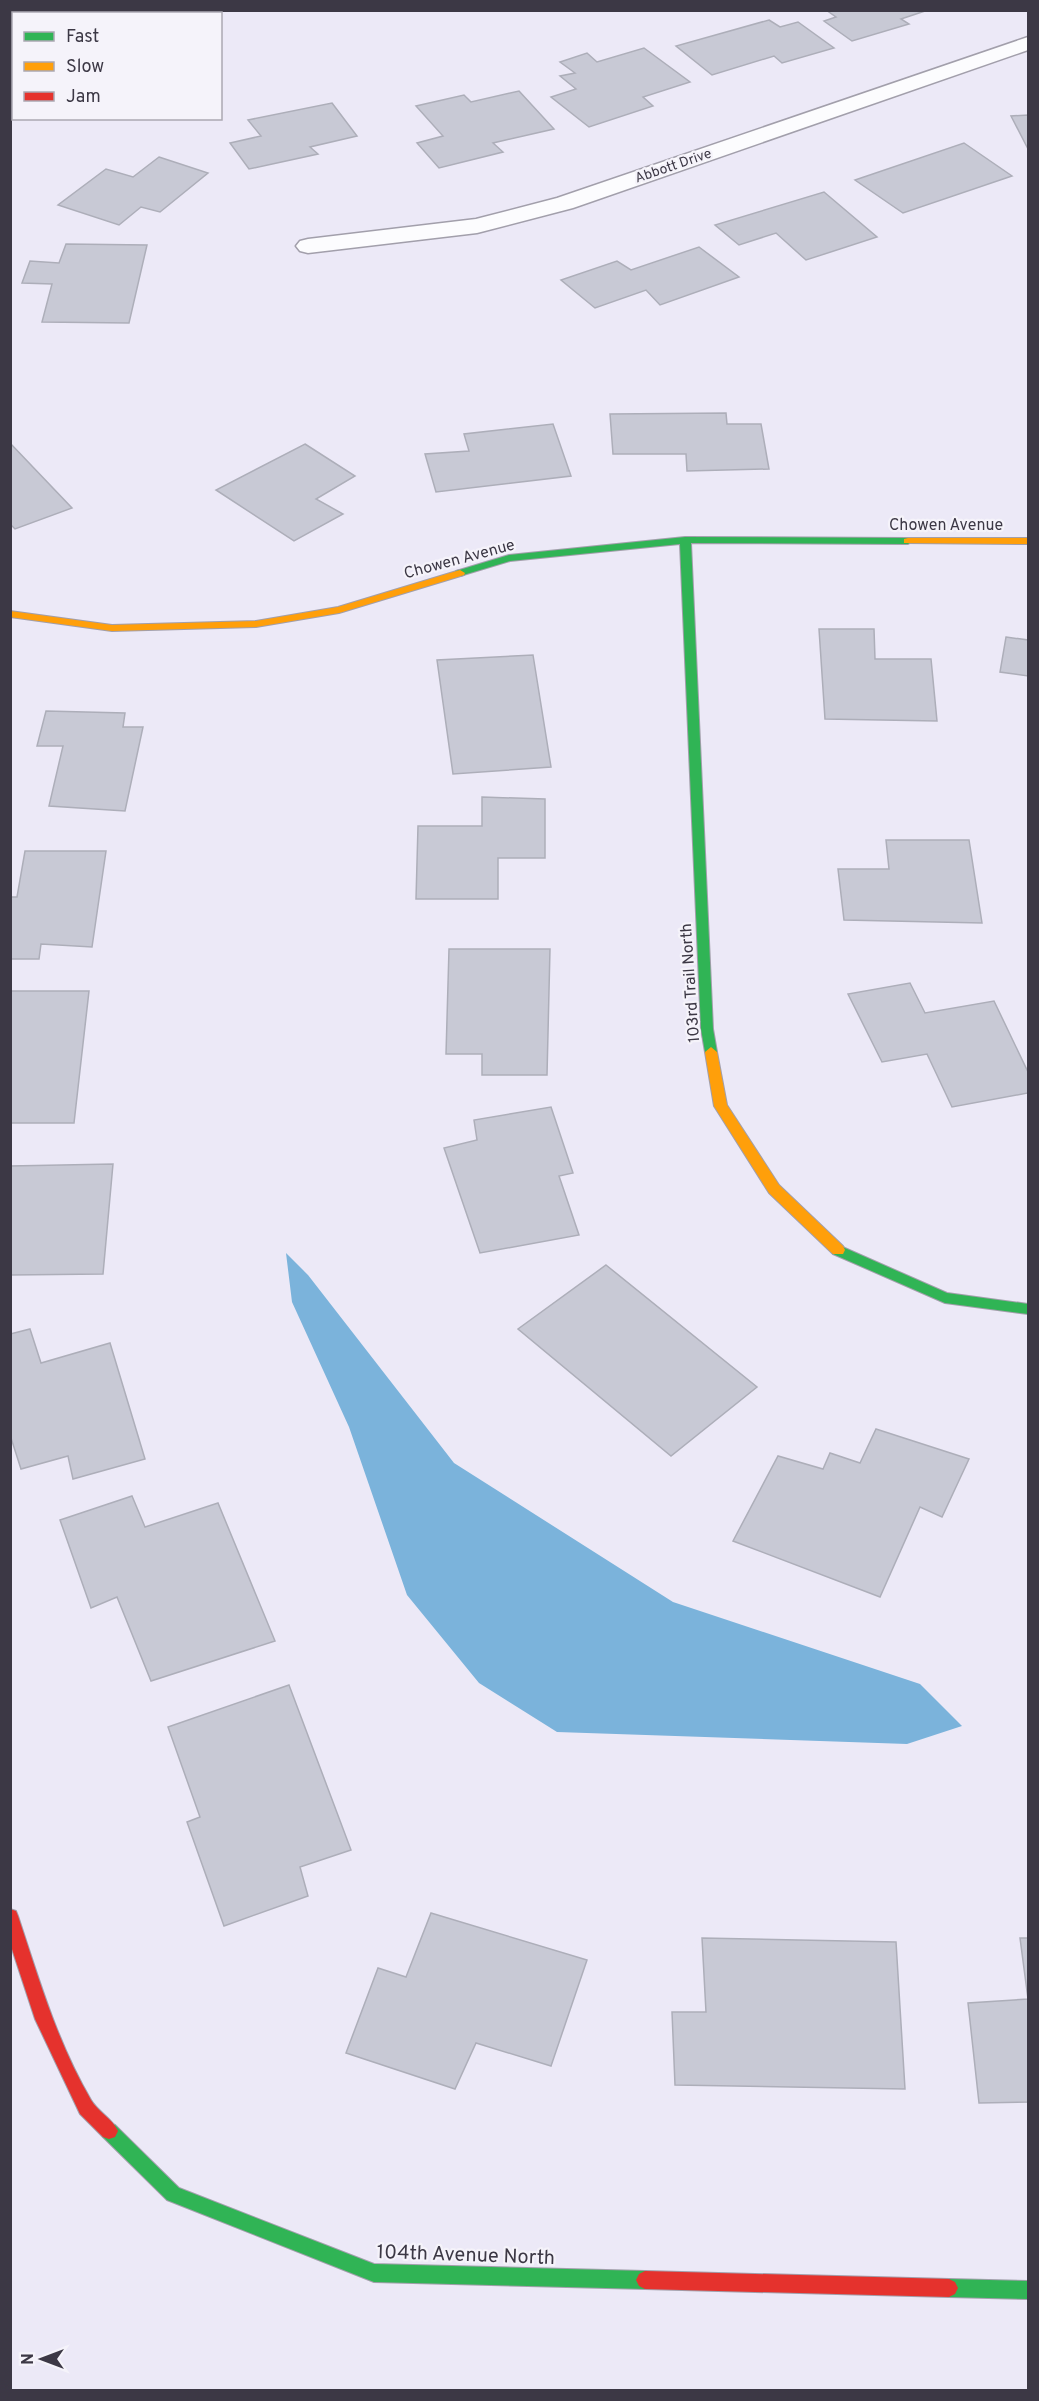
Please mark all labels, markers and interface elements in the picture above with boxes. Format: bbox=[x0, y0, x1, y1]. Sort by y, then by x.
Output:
legend bbox=[12, 12, 222, 120]
text: Fast bbox=[66, 26, 99, 49]
text: Slow bbox=[66, 56, 104, 79]
text: Jam bbox=[66, 86, 101, 109]
street label: Abbott Drive bbox=[633, 145, 714, 187]
street label: Chowen Avenue bbox=[889, 516, 1003, 536]
street label: Chowen Avenue bbox=[402, 536, 517, 584]
street label: 103rd Trail North bbox=[677, 923, 705, 1043]
street label: 104th Avenue North bbox=[376, 2240, 556, 2272]
north arrow bbox=[12, 2329, 72, 2389]
text: N bbox=[19, 2353, 39, 2365]

